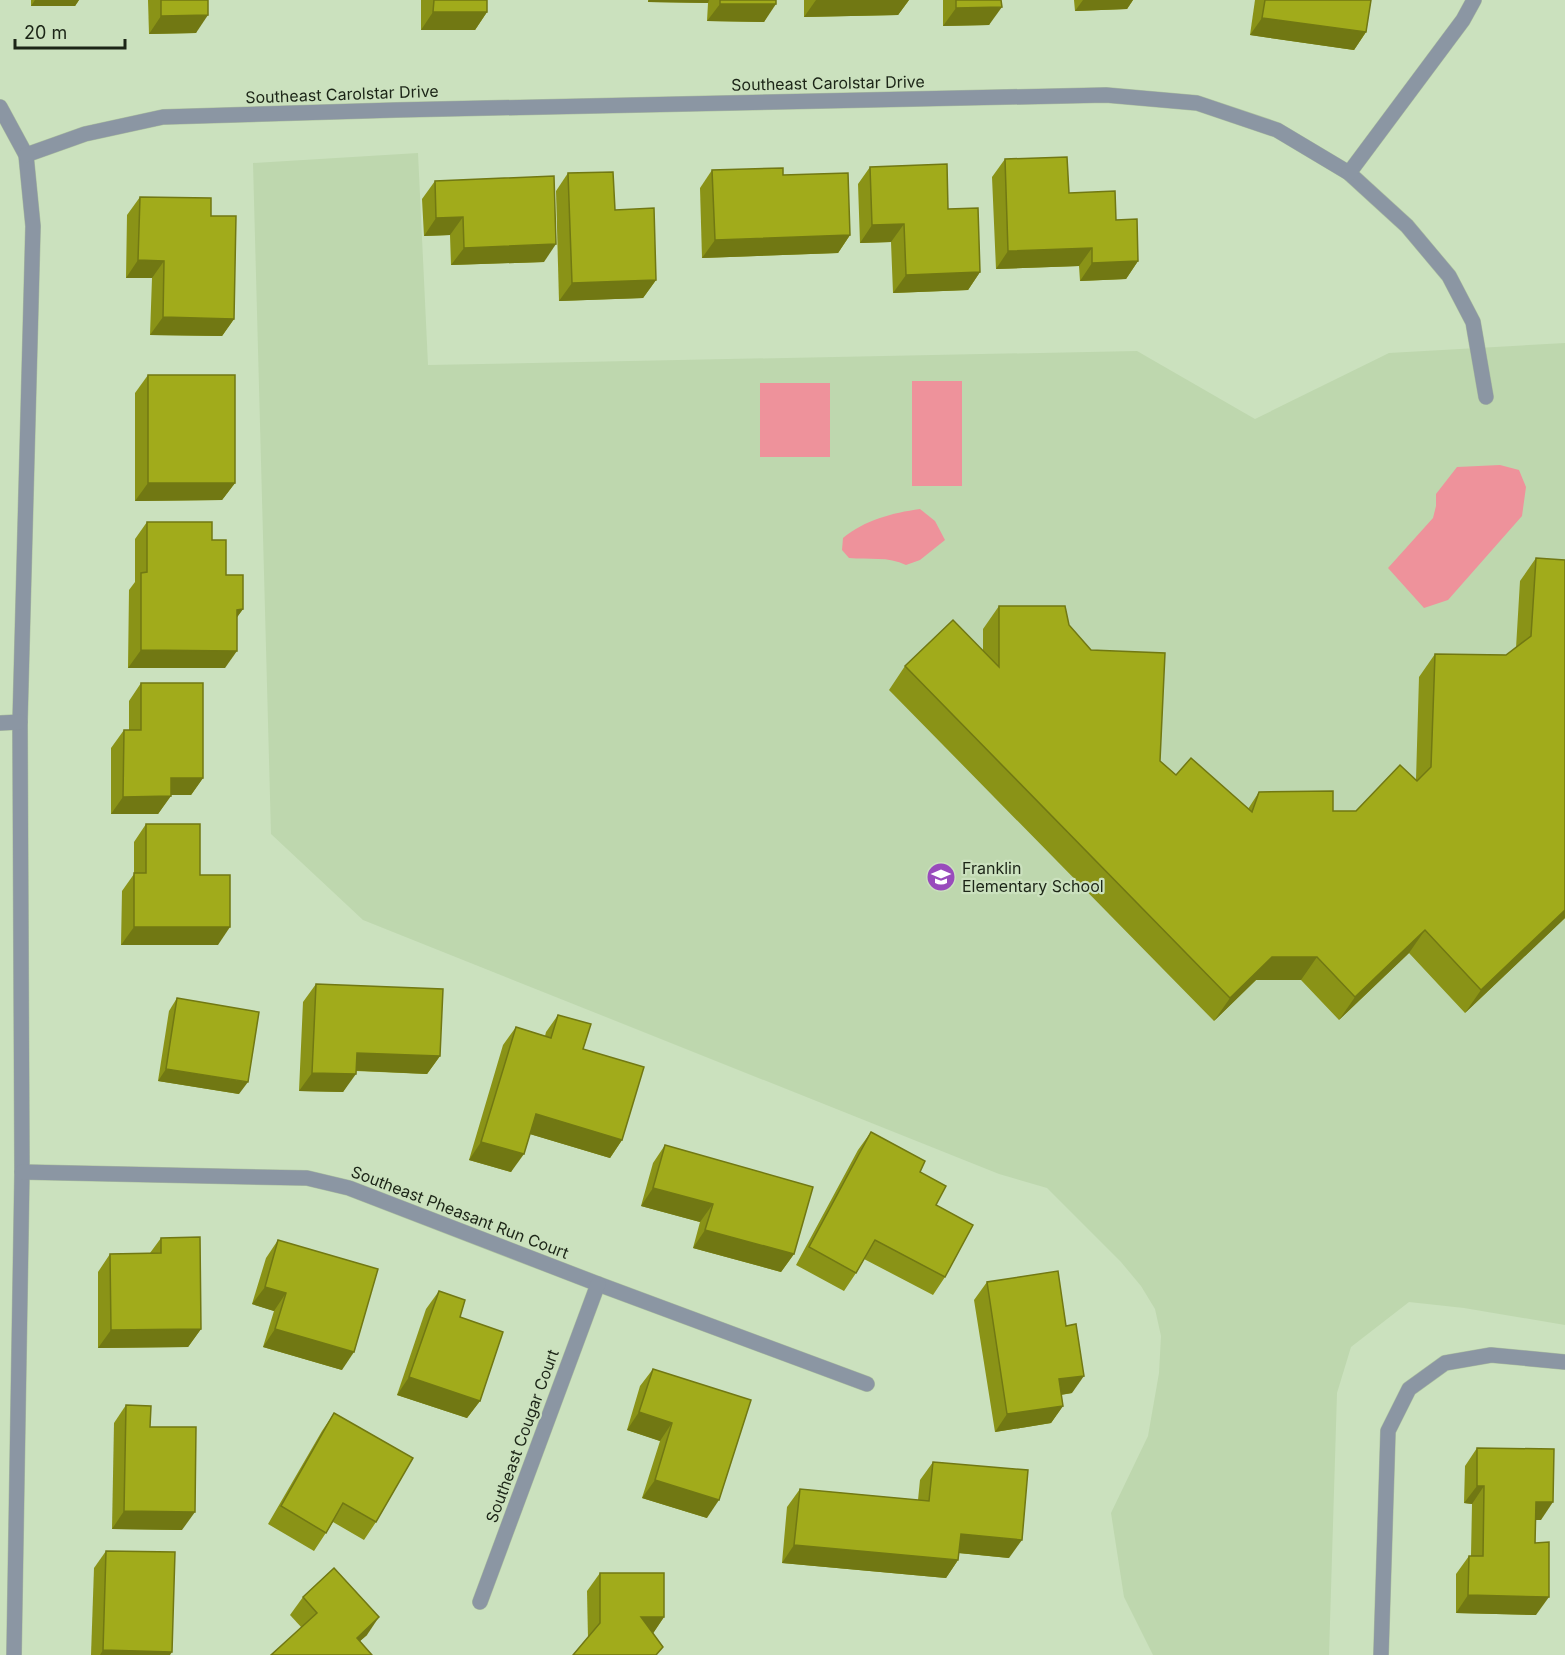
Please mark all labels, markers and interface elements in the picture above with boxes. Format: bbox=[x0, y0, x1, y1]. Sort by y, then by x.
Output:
scale bar bbox=[15, 12, 124, 50]
text: 20 m bbox=[24, 22, 67, 43]
street label: Southeast Carolstar Drive bbox=[731, 71, 925, 95]
street label: Southeast Carolstar Drive bbox=[245, 81, 439, 107]
place label: Franklin Elementary School bbox=[962, 858, 1104, 896]
school or university icon: Franklin Elementary School bbox=[925, 861, 957, 893]
street label: Southeast Pheasant Run Court bbox=[348, 1161, 572, 1263]
street label: Southeast Cougar Court bbox=[481, 1347, 563, 1525]

